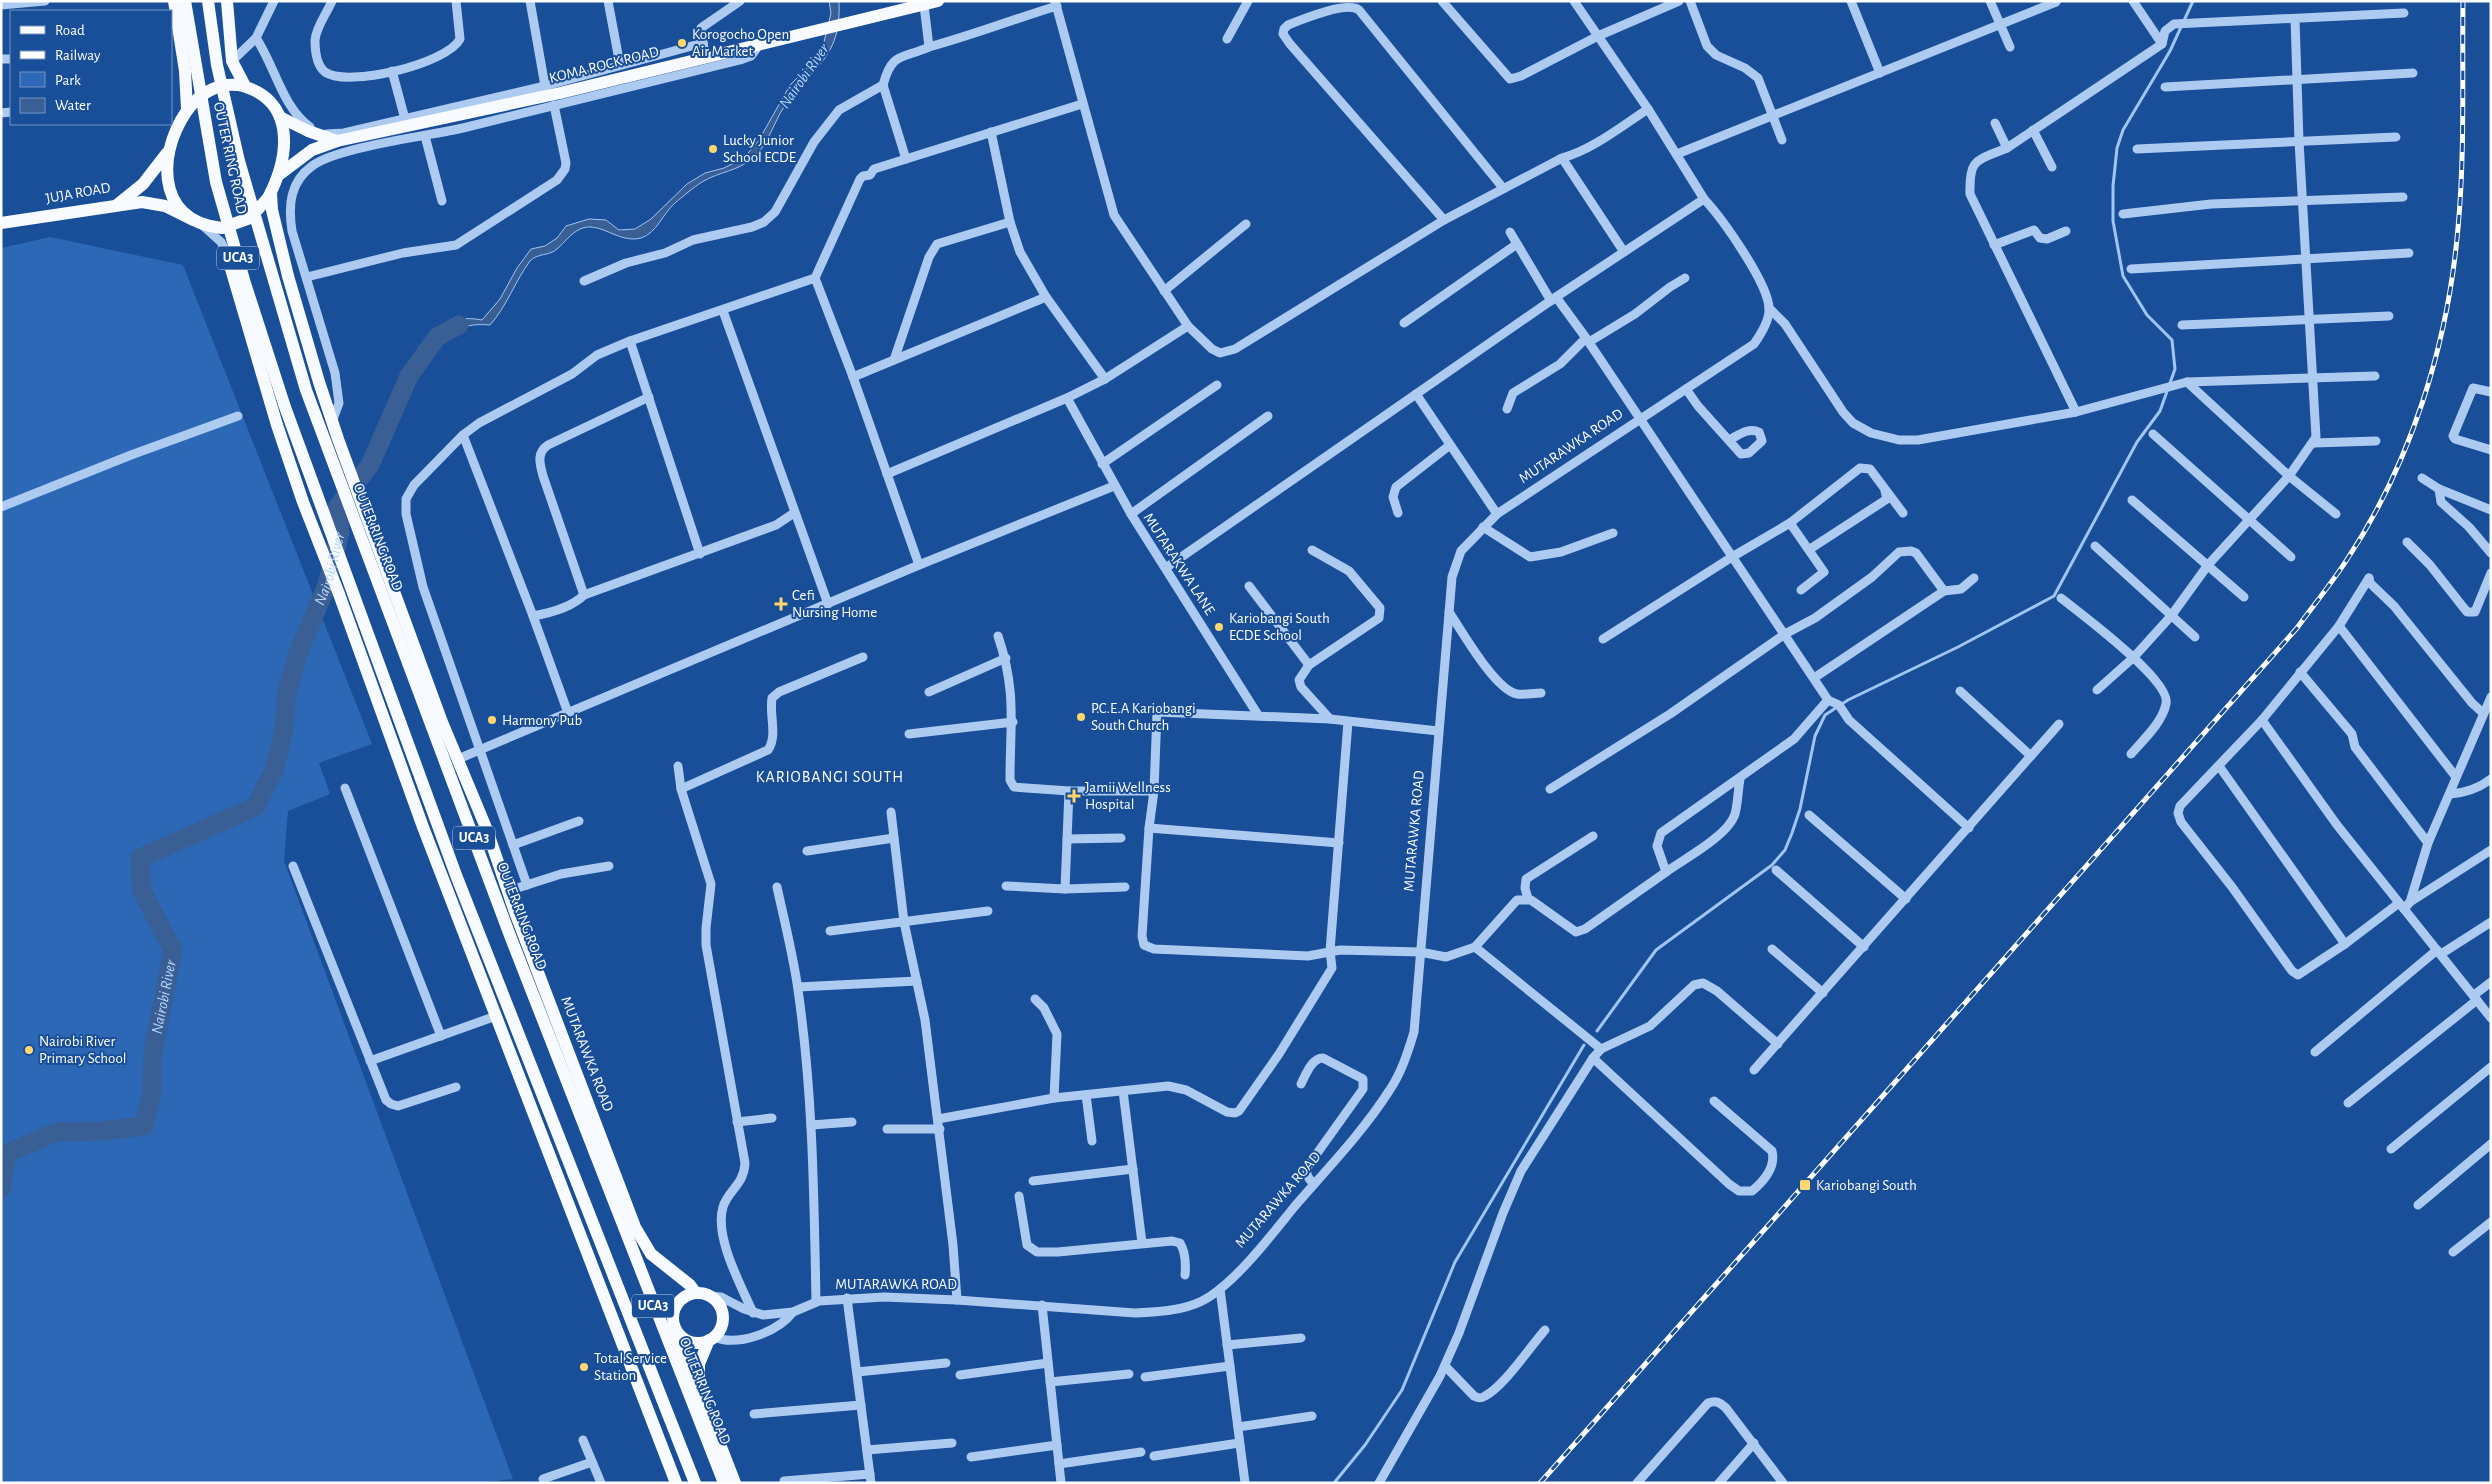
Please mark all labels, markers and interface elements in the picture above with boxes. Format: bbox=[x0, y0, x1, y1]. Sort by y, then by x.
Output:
legend bbox=[10, 10, 172, 125]
text: Road bbox=[55, 23, 85, 38]
place label: Korogocho Open Air Market bbox=[692, 27, 789, 59]
marker: Korogocho Open Air Market bbox=[676, 37, 688, 49]
water label: Nairobi River bbox=[776, 40, 832, 111]
street label: KOMA ROCK ROAD bbox=[548, 44, 661, 86]
text: Railway bbox=[55, 48, 101, 63]
text: Park bbox=[55, 73, 81, 88]
text: Water bbox=[55, 98, 91, 113]
street label: OUTER RING ROAD bbox=[211, 101, 249, 216]
place label: Lucky Junior School ECDE bbox=[723, 133, 796, 165]
marker: Lucky Junior School ECDE bbox=[707, 143, 719, 155]
street label: JUJA ROAD bbox=[44, 180, 112, 206]
road number: UCA3 bbox=[217, 247, 259, 270]
street label: MUTARAWKA ROAD bbox=[1516, 406, 1626, 486]
street label: OUTER RING ROAD bbox=[351, 481, 406, 593]
street label: MUTARAKWA LANE bbox=[1141, 510, 1217, 618]
water label: Nairobi River bbox=[311, 530, 348, 608]
place label: Cefi Nursing Home bbox=[792, 588, 877, 620]
marker: Cefi Nursing Home bbox=[774, 597, 788, 611]
place label: Kariobangi South ECDE School bbox=[1229, 611, 1330, 643]
marker: Kariobangi South ECDE School bbox=[1213, 621, 1225, 633]
place label: P.C.E.A Kariobangi South Church bbox=[1091, 701, 1196, 733]
marker: P.C.E.A Kariobangi South Church bbox=[1075, 711, 1087, 723]
place label: Harmony Pub bbox=[502, 713, 582, 728]
marker: Harmony Pub bbox=[486, 714, 498, 726]
district label: KARIOBANGI SOUTH bbox=[756, 769, 904, 785]
street label: MUTARAWKA ROAD bbox=[1401, 769, 1427, 892]
place label: Jamii Wellness Hospital bbox=[1085, 780, 1171, 812]
marker: Jamii Wellness Hospital bbox=[1067, 789, 1081, 803]
road number: UCA3 bbox=[453, 826, 495, 850]
street label: OUTER RING ROAD bbox=[495, 860, 550, 972]
water label: Nairobi River bbox=[149, 958, 179, 1035]
street label: MUTARAWKA ROAD bbox=[558, 995, 616, 1114]
place label: Nairobi River Primary School bbox=[39, 1034, 127, 1066]
marker: Nairobi River Primary School bbox=[23, 1044, 35, 1056]
street label: MUTARAWKA ROAD bbox=[1232, 1149, 1324, 1251]
marker: Kariobangi South bbox=[1798, 1178, 1812, 1192]
place label: Kariobangi South bbox=[1816, 1178, 1917, 1193]
street label: MUTARAWKA ROAD bbox=[835, 1277, 957, 1292]
road number: UCA3 bbox=[632, 1294, 674, 1318]
street label: OUTER RING ROAD bbox=[677, 1335, 733, 1447]
place label: Total Service Station bbox=[594, 1351, 667, 1383]
marker: Total Service Station bbox=[578, 1361, 590, 1373]

